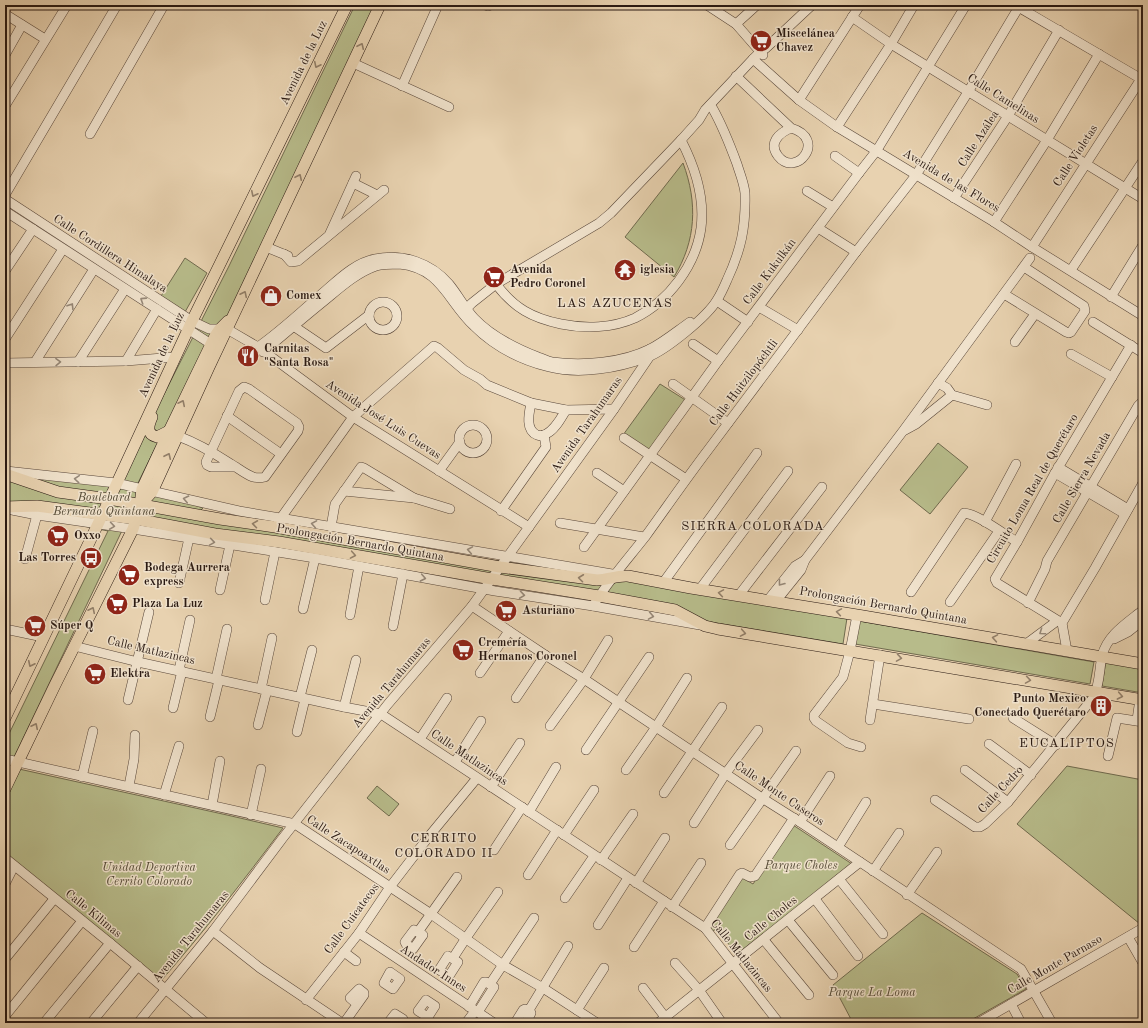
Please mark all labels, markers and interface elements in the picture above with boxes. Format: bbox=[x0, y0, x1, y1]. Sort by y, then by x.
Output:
street label: Avenida de la Luz bbox=[278, 19, 330, 107]
supermarket icon: Miscelánea Chavez bbox=[748, 28, 774, 54]
place label: Miscelánea Chavez bbox=[776, 28, 835, 54]
one-way arrow bbox=[356, 43, 364, 51]
one-way arrow bbox=[314, 61, 322, 68]
street label: Calle Camelinas bbox=[965, 72, 1041, 126]
street label: Calle Azálea bbox=[956, 109, 1002, 169]
street label: Calle Violetas bbox=[1052, 123, 1100, 189]
street label: Avenida de las Flores bbox=[900, 147, 1002, 215]
one-way arrow bbox=[294, 173, 302, 181]
one-way arrow bbox=[251, 190, 259, 198]
street label: Calle Cordillera Himalaya bbox=[51, 213, 169, 295]
street label: Calle Kukulkán bbox=[741, 236, 799, 307]
temple icon: iglesia bbox=[612, 257, 638, 283]
supermarket icon: Avenida Pedro Coronel bbox=[481, 264, 507, 290]
place label: Avenida Pedro Coronel bbox=[510, 264, 586, 290]
place label: iglesia bbox=[640, 264, 674, 276]
shop icon: Comex bbox=[258, 283, 284, 309]
place label: Comex bbox=[286, 290, 321, 302]
one-way arrow bbox=[239, 291, 247, 299]
district label: LAS AZUCENAS bbox=[557, 297, 673, 310]
one-way arrow bbox=[141, 298, 148, 305]
one-way arrow bbox=[66, 303, 73, 310]
street label: Avenida de la Luz bbox=[137, 311, 187, 399]
street label: Calle Huitzilopóchtli bbox=[708, 337, 780, 429]
restaurant icon: Carnitas "Santa Rosa" bbox=[235, 343, 261, 369]
place label: Carnitas "Santa Rosa" bbox=[264, 343, 334, 369]
one-way arrow bbox=[55, 358, 61, 366]
street label: Avenida Tarahumaras bbox=[549, 375, 625, 475]
street label: Avenida José Luis Cuevas bbox=[323, 378, 443, 462]
one-way arrow bbox=[177, 400, 185, 408]
street label: Circuito Loma Real de Querétaro bbox=[985, 412, 1081, 566]
street label: Calle Sierra Nevada bbox=[1051, 430, 1113, 526]
one-way arrow bbox=[163, 453, 171, 461]
one-way arrow bbox=[74, 475, 80, 484]
park label: Boulebard Bernardo Quintana bbox=[52, 492, 156, 518]
one-way arrow bbox=[183, 496, 189, 504]
one-way arrow bbox=[252, 520, 258, 529]
one-way arrow bbox=[311, 520, 317, 529]
district label: SIERRA COLORADA bbox=[681, 520, 825, 533]
one-way arrow bbox=[109, 521, 116, 530]
street label: Prolongación Bernardo Quintana bbox=[275, 522, 445, 564]
supermarket icon: Oxxo bbox=[45, 523, 71, 549]
place label: Oxxo bbox=[74, 530, 101, 542]
one-way arrow bbox=[209, 537, 216, 546]
bus stop icon: Las Torres bbox=[78, 545, 104, 571]
one-way arrow bbox=[466, 546, 473, 555]
one-way arrow bbox=[350, 550, 356, 559]
place label: Las Torres bbox=[18, 552, 76, 564]
supermarket icon: Bodega Aurrera express bbox=[116, 562, 142, 588]
place label: Bodega Aurrera express bbox=[144, 562, 230, 588]
one-way arrow bbox=[420, 573, 427, 581]
one-way arrow bbox=[578, 574, 585, 583]
one-way arrow bbox=[779, 578, 786, 585]
street label: Prolongación Bernardo Quintana bbox=[798, 585, 968, 627]
one-way arrow bbox=[718, 589, 724, 598]
one-way arrow bbox=[519, 590, 525, 599]
supermarket icon: Plaza La Luz bbox=[104, 591, 130, 617]
place label: Plaza La Luz bbox=[132, 598, 203, 610]
supermarket icon: Asturiano bbox=[493, 598, 519, 624]
place label: Asturiano bbox=[522, 605, 575, 617]
one-way arrow bbox=[87, 606, 95, 614]
one-way arrow bbox=[836, 608, 842, 617]
one-way arrow bbox=[647, 611, 654, 620]
supermarket icon: Súper Q bbox=[22, 613, 48, 639]
place label: Súper Q bbox=[50, 620, 93, 632]
one-way arrow bbox=[1039, 627, 1046, 635]
one-way arrow bbox=[740, 629, 746, 637]
one-way arrow bbox=[991, 634, 998, 643]
street label: Calle Matlazincas bbox=[106, 635, 196, 667]
street label: Avenida Tarahumaras bbox=[351, 635, 433, 731]
supermarket icon: Cremería Hermanos Coronel bbox=[450, 637, 476, 663]
place label: Cremería Hermanos Coronel bbox=[478, 637, 577, 663]
one-way arrow bbox=[896, 654, 902, 662]
one-way arrow bbox=[28, 659, 36, 667]
supermarket icon: Elektra bbox=[82, 661, 108, 687]
place label: Elektra bbox=[110, 668, 150, 680]
one-way arrow bbox=[1024, 675, 1031, 684]
one-way arrow bbox=[1117, 691, 1123, 699]
place label: Punto Mexico Conectado Querétaro bbox=[974, 693, 1086, 719]
building icon: Punto Mexico Conectado Querétaro bbox=[1088, 693, 1114, 719]
one-way arrow bbox=[30, 723, 38, 731]
street label: Calle Matlazincas bbox=[428, 728, 510, 788]
district label: EUCALIPTOS bbox=[1019, 737, 1115, 750]
street label: Calle Monte Caseros bbox=[732, 759, 826, 829]
street label: Calle Cedro bbox=[976, 764, 1026, 816]
street label: Calle Zacapoaxtlas bbox=[304, 814, 392, 876]
district label: CERRITO COLORADO II bbox=[395, 832, 493, 860]
park label: Parque Choles bbox=[764, 860, 838, 872]
park label: Unidad Deportiva Cerrito Colorado bbox=[102, 862, 196, 888]
street label: Calle Cuicatecos bbox=[322, 881, 382, 957]
street label: Calle Kilimas bbox=[62, 888, 124, 940]
street label: Avenida Tarahumaras bbox=[150, 889, 232, 985]
street label: Calle Choles bbox=[742, 894, 800, 944]
street label: Calle Matlazincas bbox=[708, 917, 774, 995]
street label: Calle Monte Parnaso bbox=[1006, 933, 1104, 997]
street label: Andador Innes bbox=[398, 943, 468, 995]
park label: Parque La Loma bbox=[827, 987, 916, 999]

